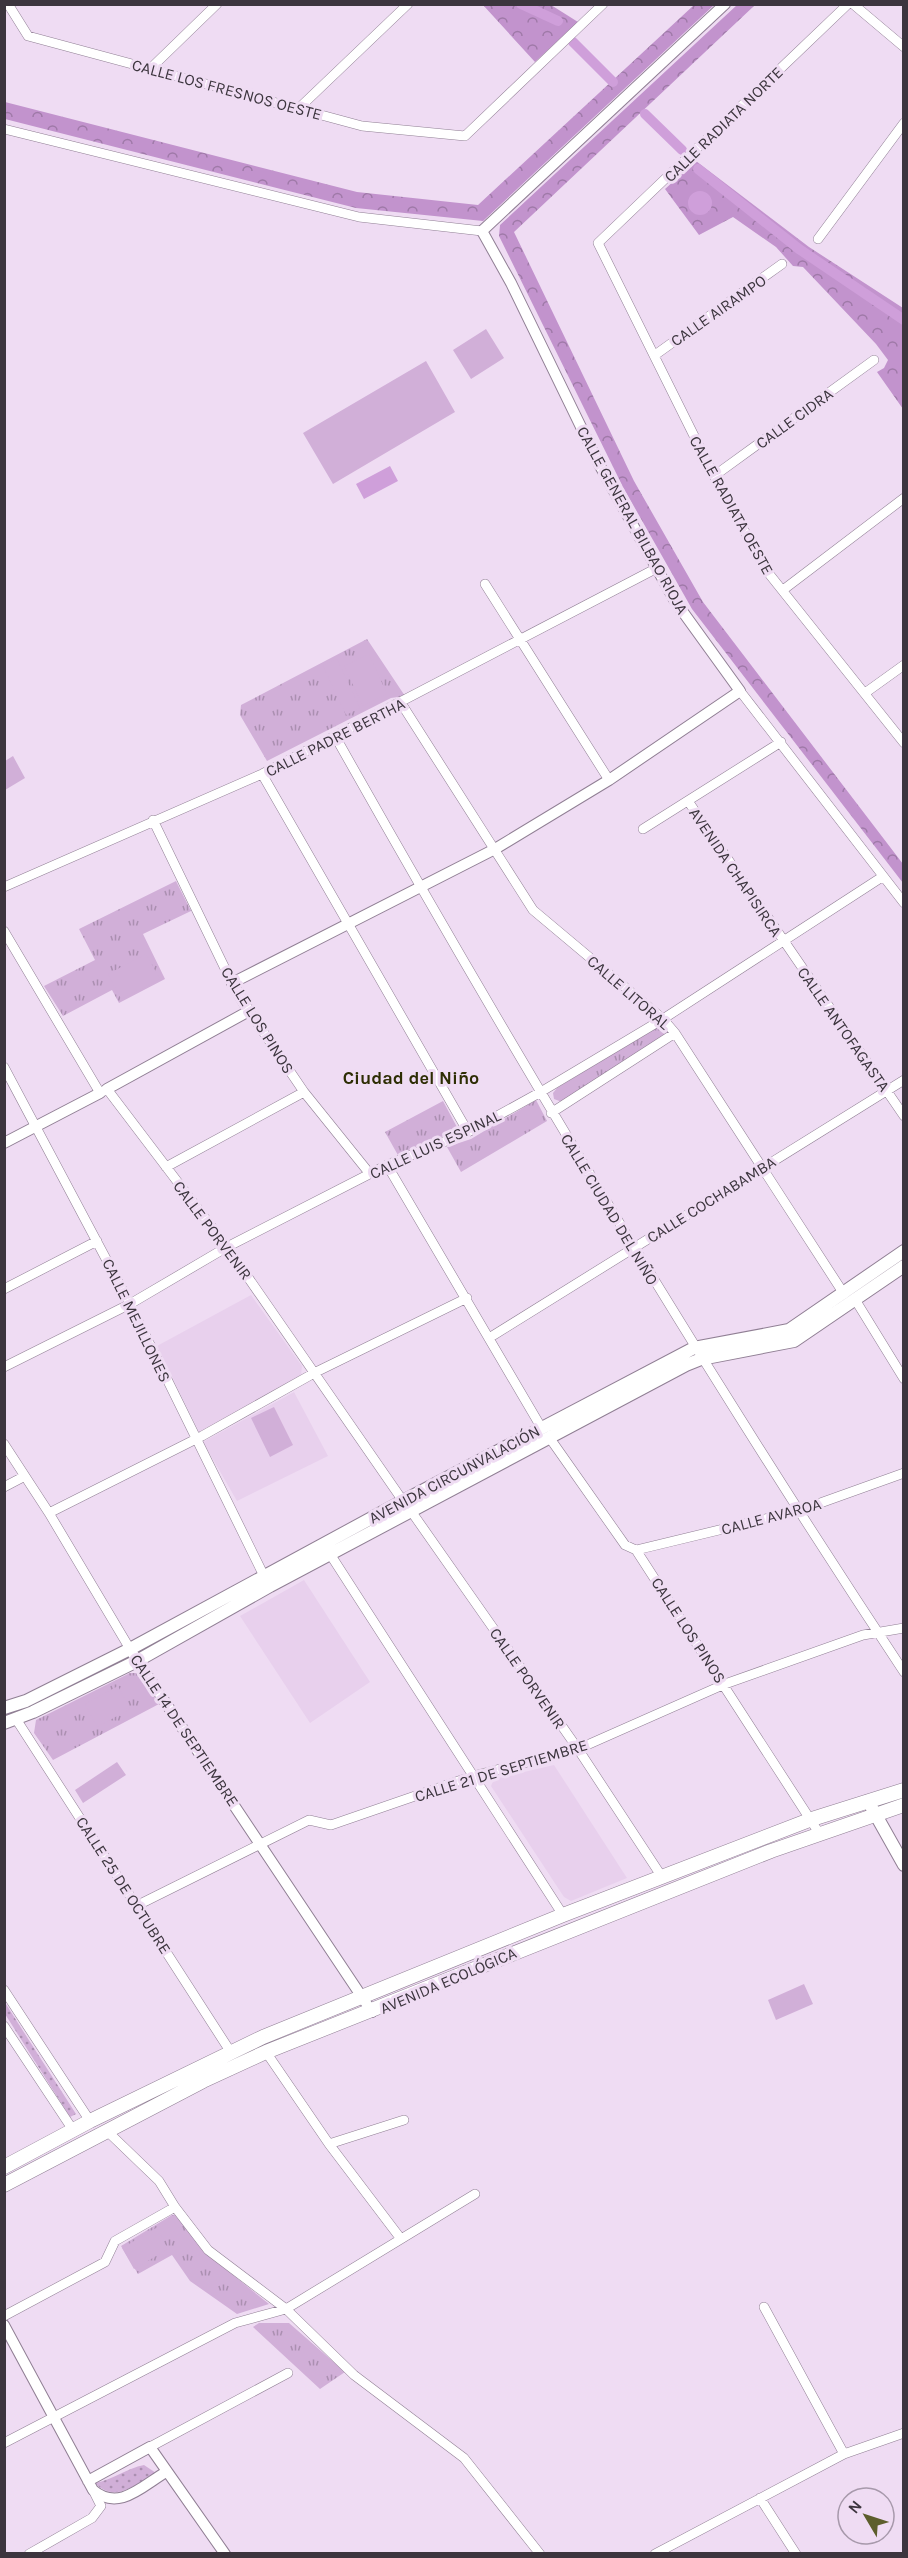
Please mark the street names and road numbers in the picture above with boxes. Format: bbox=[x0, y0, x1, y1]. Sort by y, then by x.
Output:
street label: CALLE LOS FRESNOS OESTE bbox=[130, 55, 324, 124]
street label: CALLE RADIATA NORTE bbox=[660, 63, 787, 186]
street label: CALLE AIRAMPO bbox=[667, 270, 770, 350]
street label: CALLE CIDRA bbox=[752, 384, 837, 453]
street label: CALLE GENERAL BILBAO RIOJA bbox=[573, 423, 692, 617]
street label: CALLE RADIATA OESTE bbox=[686, 433, 778, 578]
street label: CALLE PADRE BERTHA bbox=[262, 694, 408, 781]
street label: AVENIDA CHAPISIRCA bbox=[685, 804, 786, 940]
street label: CALLE LITORAL bbox=[583, 951, 674, 1034]
street label: CALLE LOS PINOS bbox=[217, 963, 298, 1077]
street label: CALLE ANTOFAGASTA bbox=[793, 963, 894, 1095]
street label: CALLE LUIS ESPINAL bbox=[367, 1106, 504, 1183]
street label: CALLE CIUDAD DEL NIÑO bbox=[557, 1130, 662, 1288]
street label: CALLE COCHABAMBA bbox=[643, 1152, 779, 1247]
street label: CALLE PORVENIR bbox=[169, 1177, 256, 1284]
street label: CALLE MEJILLONES bbox=[98, 1255, 175, 1385]
street label: AVENIDA CIRCUNVALACIÓN bbox=[365, 1421, 543, 1528]
street label: CALLE AVAROA bbox=[719, 1494, 823, 1539]
street label: CALLE LOS PINOS bbox=[647, 1574, 730, 1687]
street label: CALLE PORVENIR bbox=[486, 1624, 569, 1732]
street label: CALLE 14 DE SEPTIEMBRE bbox=[127, 1651, 243, 1810]
street label: CALLE 21 DE SEPTIEMBRE bbox=[412, 1735, 590, 1806]
street label: CALLE 25 DE OCTUBRE bbox=[72, 1813, 175, 1957]
street label: AVENIDA ECOLÓGICA bbox=[377, 1943, 519, 2018]

